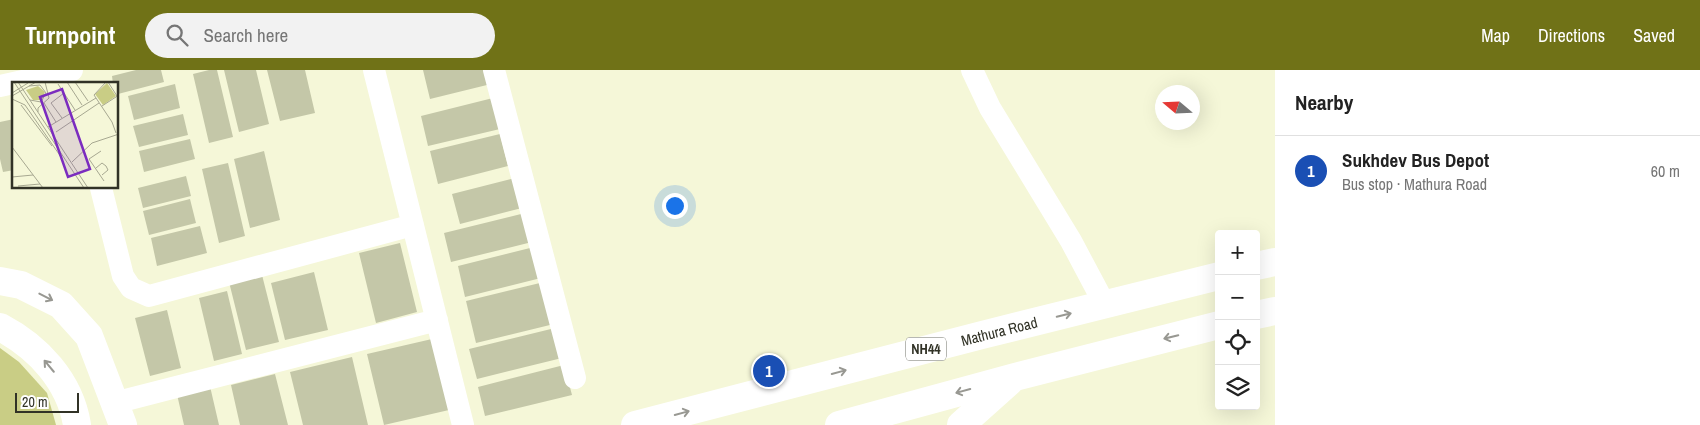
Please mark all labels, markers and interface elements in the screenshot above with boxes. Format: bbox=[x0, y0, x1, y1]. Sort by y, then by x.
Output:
search box bbox=[145, 13, 495, 58]
text: Turnpoint bbox=[25, 19, 115, 51]
icon: search bbox=[163, 21, 191, 49]
text: Search here bbox=[203, 22, 288, 48]
text: Map bbox=[1481, 23, 1510, 48]
text: Directions bbox=[1538, 23, 1605, 48]
text: Saved bbox=[1633, 23, 1675, 48]
inset map bbox=[12, 82, 119, 189]
north arrow bbox=[1155, 85, 1200, 130]
text: Nearby bbox=[1295, 88, 1353, 117]
text: Sukhdev Bus Depot bbox=[1342, 147, 1489, 173]
text: 1 bbox=[1307, 160, 1315, 182]
text: 60 m bbox=[1651, 160, 1680, 182]
text: Bus stop · Mathura Road bbox=[1342, 173, 1487, 195]
your location bbox=[662, 193, 688, 219]
map controls bbox=[1215, 230, 1260, 410]
button: + bbox=[1215, 230, 1260, 275]
button: − bbox=[1215, 275, 1260, 320]
one-way arrow bbox=[38, 292, 53, 302]
one-way arrow bbox=[1056, 310, 1072, 319]
street label: Mathura Road bbox=[959, 311, 1039, 351]
button: locate bbox=[1215, 320, 1260, 365]
one-way arrow bbox=[1164, 333, 1180, 342]
road number: NH44 bbox=[906, 338, 946, 360]
pin: 1 bbox=[753, 352, 785, 390]
one-way arrow bbox=[44, 360, 55, 373]
button: layers bbox=[1215, 365, 1260, 410]
one-way arrow bbox=[831, 367, 847, 376]
one-way arrow bbox=[956, 387, 972, 396]
scale bar bbox=[15, 390, 79, 413]
text: 20 m bbox=[22, 393, 48, 411]
one-way arrow bbox=[673, 408, 689, 417]

